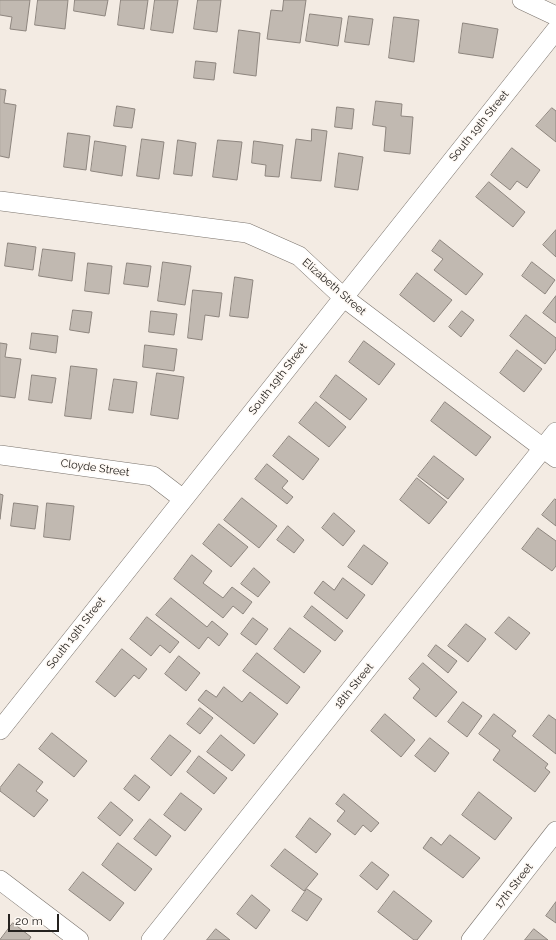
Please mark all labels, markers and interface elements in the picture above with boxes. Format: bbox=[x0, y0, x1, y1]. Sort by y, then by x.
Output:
street label: South 19th Street bbox=[446, 88, 512, 164]
street label: Elizabeth Street bbox=[299, 256, 369, 318]
street label: South 19th Street bbox=[246, 341, 310, 417]
street label: Cloyde Street bbox=[60, 457, 130, 479]
street label: South 19th Street bbox=[44, 595, 108, 671]
street label: 18th Street bbox=[332, 661, 376, 711]
street label: 17th Street bbox=[492, 861, 536, 911]
scale bar bbox=[10, 906, 61, 932]
text: 20 m bbox=[15, 914, 43, 928]

